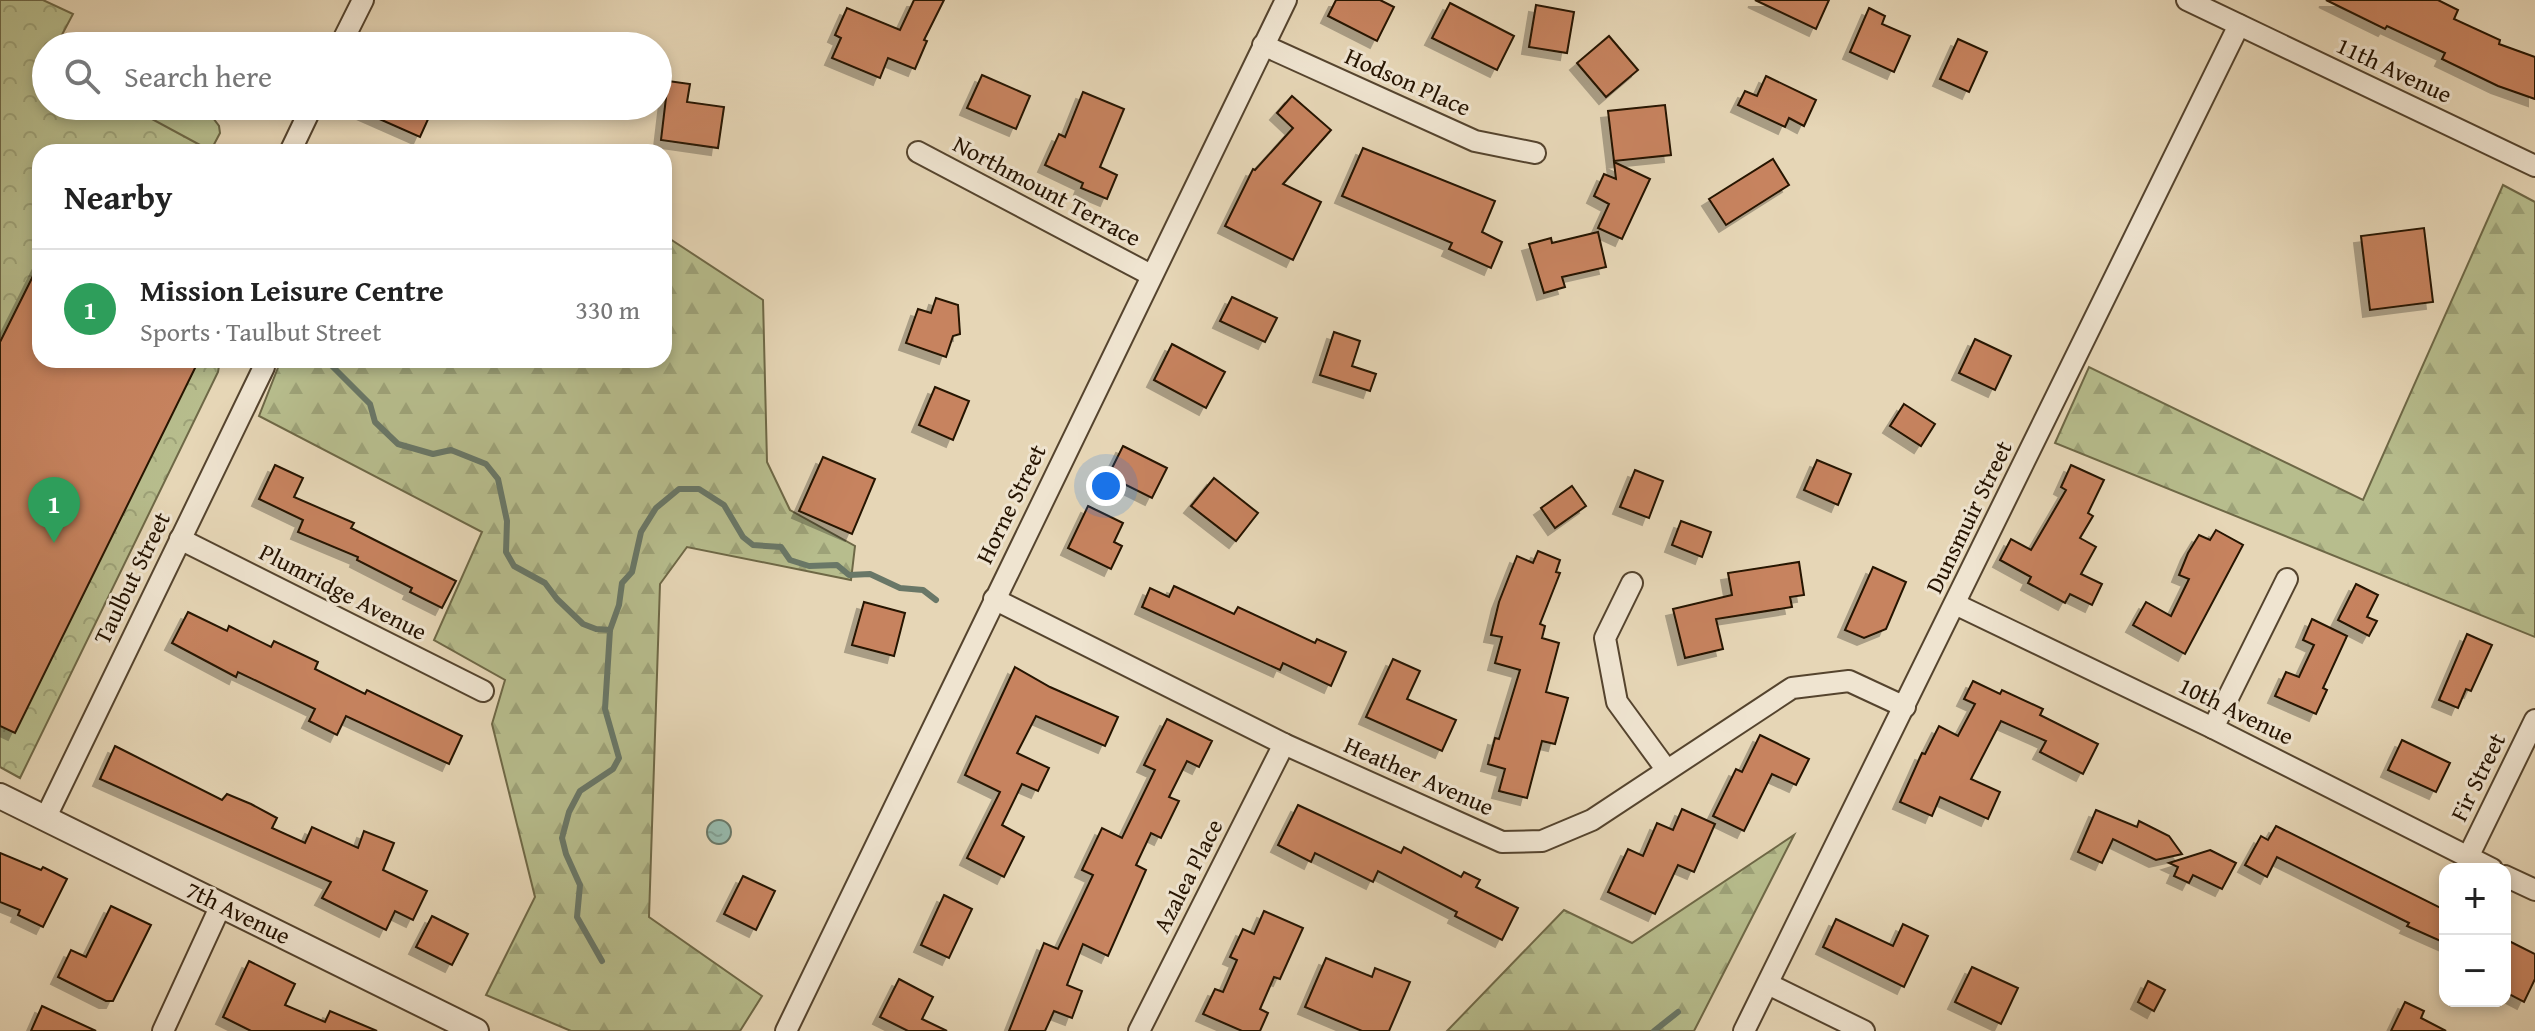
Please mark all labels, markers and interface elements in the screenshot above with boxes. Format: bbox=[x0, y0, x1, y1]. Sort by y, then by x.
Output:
street label: 11th Avenue bbox=[2331, 27, 2458, 112]
search box bbox=[32, 32, 672, 120]
street label: Hodson Place bbox=[1340, 38, 1477, 125]
icon: search bbox=[60, 54, 104, 98]
text: Search here bbox=[124, 54, 272, 98]
street label: Northmount Terrace bbox=[947, 126, 1147, 255]
text: Nearby bbox=[64, 172, 173, 221]
text: Mission Leisure Centre bbox=[140, 268, 444, 312]
text: 1 bbox=[83, 290, 97, 329]
text: 330 m bbox=[575, 290, 640, 329]
text: Sports · Taulbut Street bbox=[140, 312, 381, 351]
street label: Dunsmuir Street bbox=[1916, 434, 2021, 599]
street label: Horne Street bbox=[967, 438, 1055, 569]
your location bbox=[1086, 466, 1126, 506]
pin: 1 bbox=[28, 477, 80, 543]
street label: Taulbut Street bbox=[84, 505, 179, 650]
street label: Plumridge Avenue bbox=[253, 534, 433, 649]
street label: 10th Avenue bbox=[2173, 668, 2300, 753]
street label: Fir Street bbox=[2441, 726, 2514, 827]
street label: Heather Avenue bbox=[1339, 727, 1500, 824]
street label: Azalea Place bbox=[1144, 813, 1231, 939]
map controls bbox=[2439, 863, 2511, 1007]
button: + bbox=[2439, 863, 2511, 935]
street label: 7th Avenue bbox=[180, 872, 296, 953]
button: − bbox=[2439, 935, 2511, 1007]

